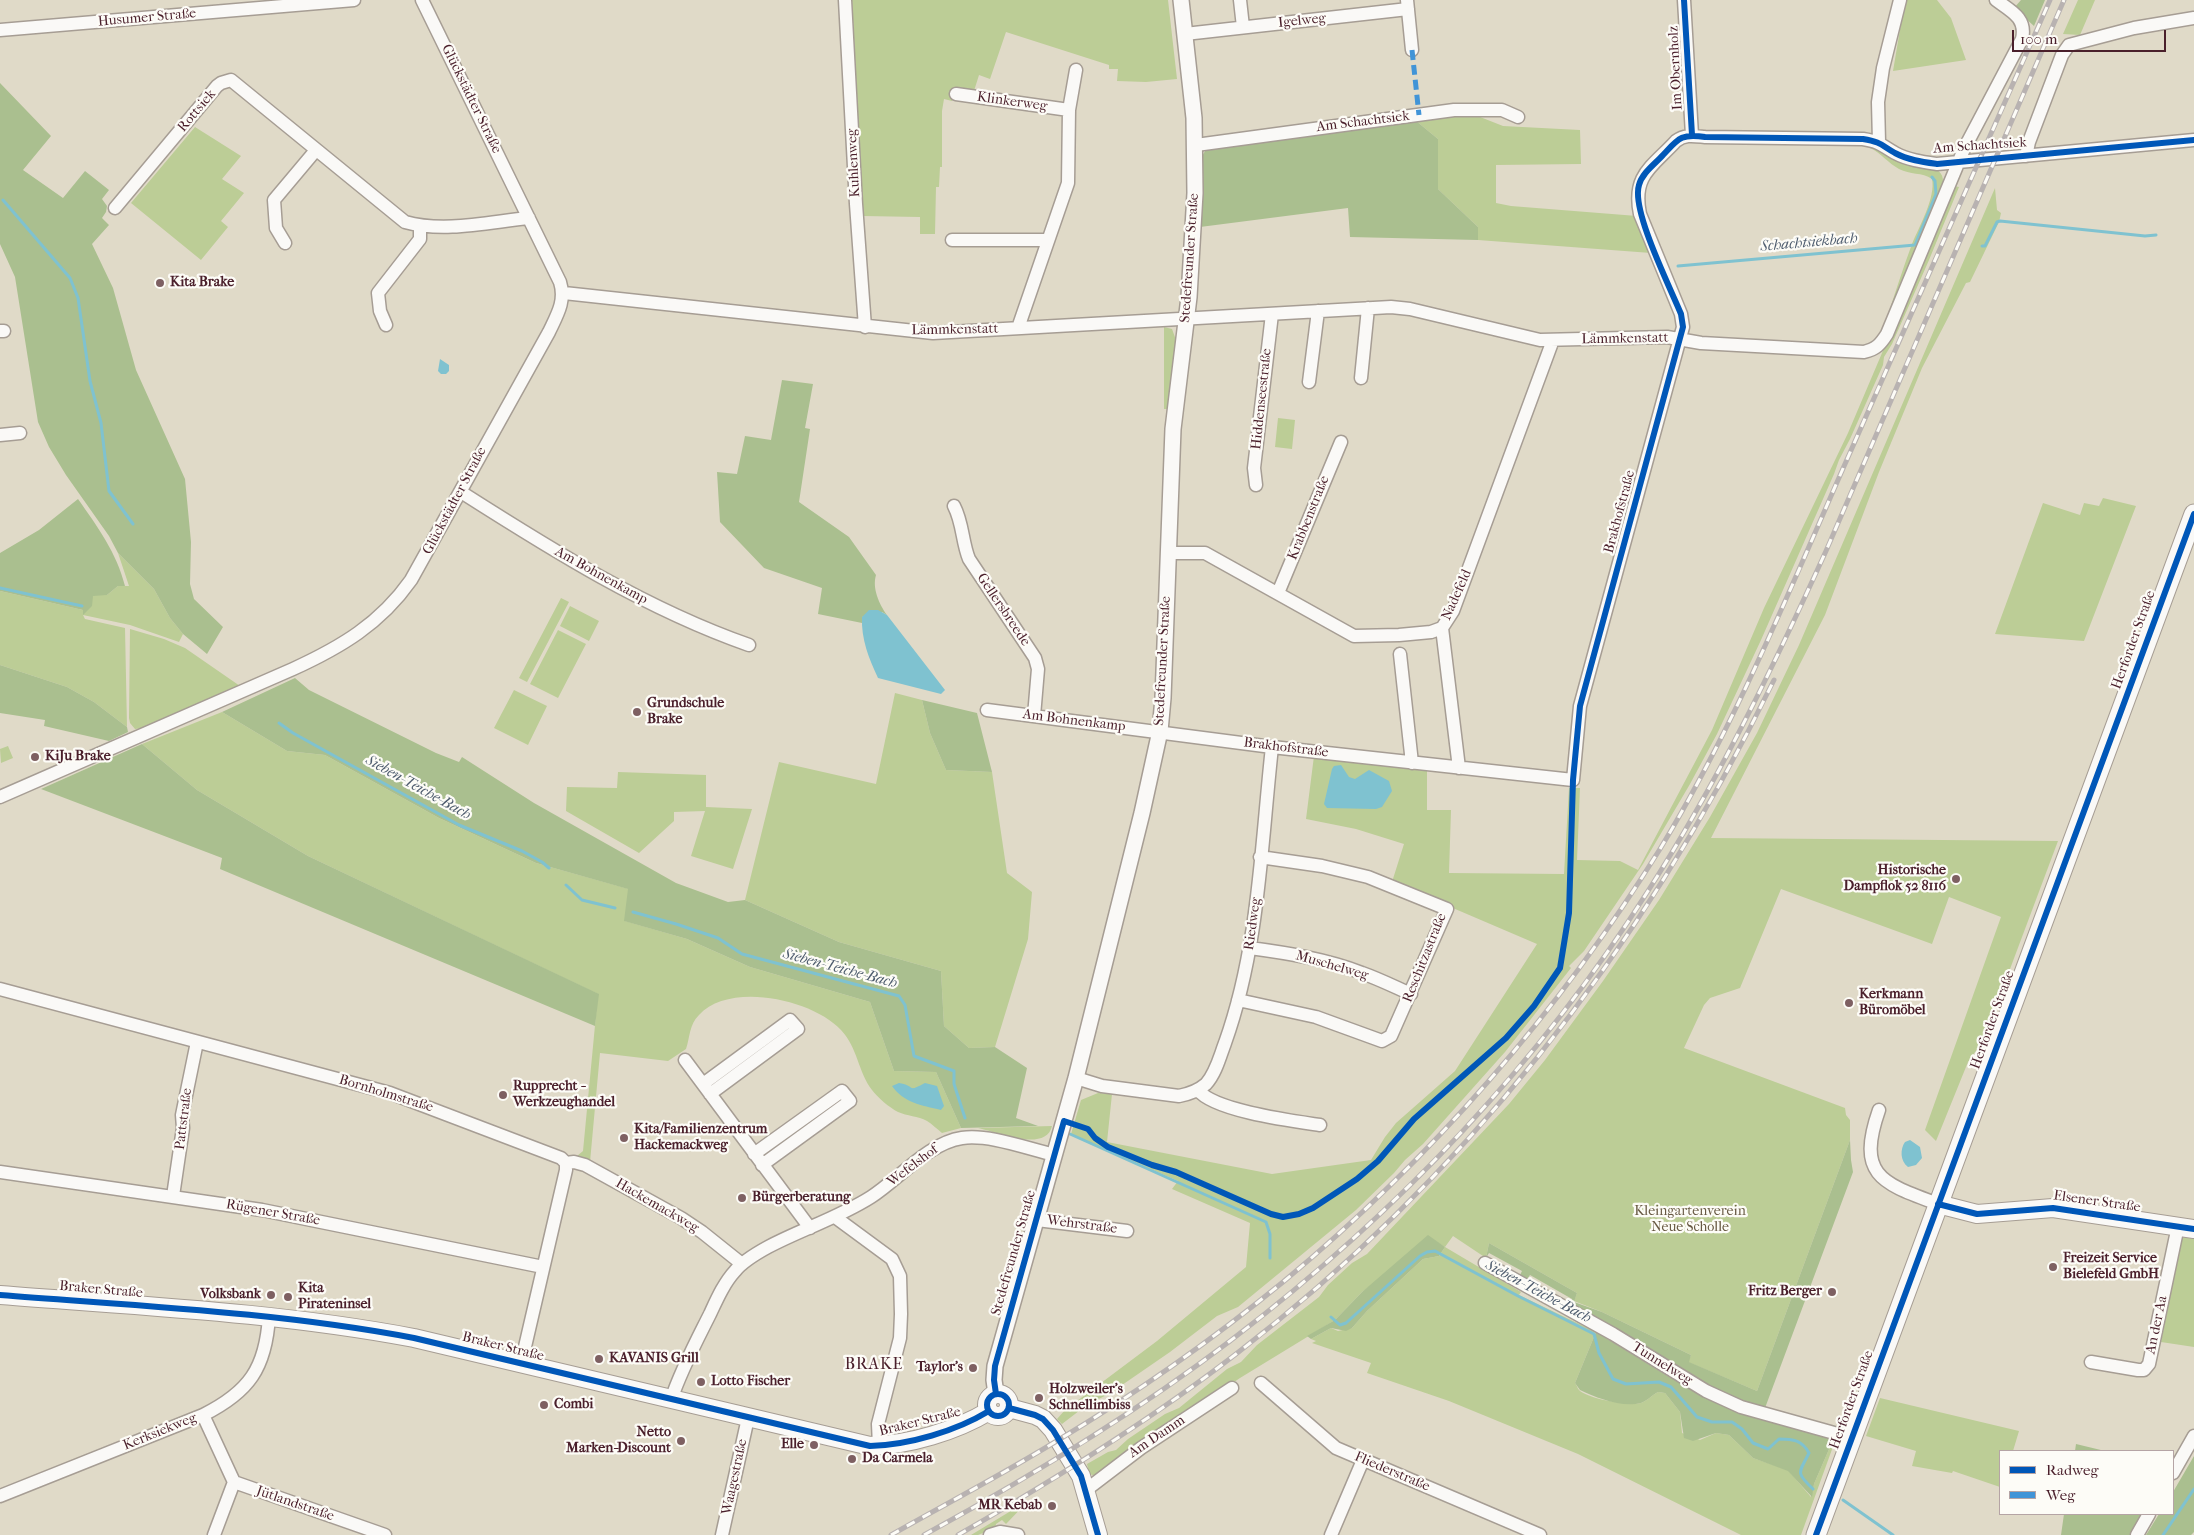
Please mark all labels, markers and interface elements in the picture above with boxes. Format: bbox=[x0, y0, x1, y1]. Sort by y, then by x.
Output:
street label: Husumer Straße bbox=[97, 5, 197, 31]
street label: Igelweg bbox=[1277, 10, 1327, 32]
scale bar bbox=[2014, 20, 2168, 52]
street label: Im Obernholz bbox=[1665, 25, 1687, 111]
text: 100 m bbox=[2020, 30, 2058, 48]
street label: Glückstädter Straße bbox=[437, 42, 505, 156]
street label: Rottsiek bbox=[174, 86, 220, 136]
street label: Klinkerweg bbox=[976, 89, 1048, 115]
street label: Am Schachtsiek bbox=[1316, 108, 1410, 136]
street label: Kuhlenweg bbox=[844, 128, 864, 198]
street label: Am Schachtsiek bbox=[1933, 134, 2027, 158]
street label: Stedefreunder Straße bbox=[1177, 193, 1203, 323]
water label: Schachtsiekbach bbox=[1760, 230, 1858, 256]
place label: Kita Brake bbox=[170, 275, 234, 291]
marker: Kita Brake bbox=[154, 277, 166, 289]
street label: Lämmkenstatt bbox=[911, 321, 999, 339]
street label: Lämmkenstatt bbox=[1581, 330, 1669, 348]
street label: Hiddenseestraße bbox=[1248, 348, 1276, 450]
street label: Glückstädter Straße bbox=[420, 444, 490, 558]
street label: Brakhofstraße bbox=[1601, 469, 1639, 555]
street label: Krabbenstraße bbox=[1284, 473, 1334, 563]
street label: Am Bohnenkamp bbox=[552, 544, 650, 608]
street label: Nadefeld bbox=[1438, 567, 1476, 623]
street label: Gellersbreede bbox=[973, 570, 1033, 650]
street label: Herforder Straße bbox=[2108, 588, 2160, 692]
street label: Stedefreunder Straße bbox=[1151, 596, 1175, 726]
place label: Grundschule Brake bbox=[647, 696, 724, 729]
marker: Grundschule Brake bbox=[631, 706, 643, 718]
street label: Am Bohnenkamp bbox=[1022, 706, 1126, 736]
street label: Brakhofstraße bbox=[1243, 734, 1329, 762]
place label: KiJu Brake bbox=[45, 749, 111, 765]
marker: KiJu Brake bbox=[29, 751, 41, 763]
water label: Sieben-Teiche-Bach bbox=[362, 752, 474, 824]
place label: Historische Dampflok 52 8116 bbox=[1844, 863, 1946, 896]
marker: Historische Dampflok 52 8116 bbox=[1950, 873, 1962, 885]
street label: Riedweg bbox=[1241, 897, 1265, 951]
street label: Reschitzastraße bbox=[1399, 911, 1451, 1005]
water label: Sieben-Teiche-Bach bbox=[781, 945, 899, 993]
street label: Muschelweg bbox=[1294, 948, 1370, 984]
street label: Herforder Straße bbox=[1967, 968, 2019, 1072]
place label: Kerkmann Büromöbel bbox=[1859, 987, 1926, 1020]
marker: Kerkmann Büromöbel bbox=[1843, 997, 1855, 1009]
street label: Bornholmstraße bbox=[337, 1072, 435, 1116]
place label: Rupprecht - Werkzeughandel bbox=[513, 1079, 615, 1112]
street label: Pattstraße bbox=[172, 1087, 196, 1151]
marker: Rupprecht - Werkzeughandel bbox=[497, 1089, 509, 1101]
place label: Kita/Familienzentrum Hackemackweg bbox=[634, 1122, 767, 1154]
marker: Kita/Familienzentrum Hackemackweg bbox=[618, 1132, 630, 1144]
street label: Wefelshof bbox=[884, 1141, 942, 1191]
street label: Hackemackweg bbox=[612, 1175, 702, 1237]
street label: Stedefreunder Straße bbox=[988, 1188, 1040, 1318]
street label: Elsener Straße bbox=[2052, 1188, 2142, 1216]
place label: Bürgerberatung bbox=[752, 1190, 850, 1206]
marker: Bürgerberatung bbox=[736, 1192, 748, 1204]
street label: Rügener Straße bbox=[225, 1196, 321, 1230]
park label: Kleingartenverein Neue Scholle bbox=[1634, 1204, 1746, 1236]
street label: Wehrstraße bbox=[1046, 1212, 1118, 1238]
place label: Freizeit Service Bielefeld GmbH bbox=[2063, 1251, 2159, 1284]
water label: Sieben-Teiche-Bach bbox=[1482, 1256, 1594, 1328]
marker: Freizeit Service Bielefeld GmbH bbox=[2047, 1261, 2059, 1273]
street label: Braker Straße bbox=[59, 1278, 143, 1302]
place label: Kita Pirateninsel bbox=[298, 1281, 371, 1314]
place label: Fritz Berger bbox=[1748, 1284, 1822, 1300]
marker: Fritz Berger bbox=[1826, 1286, 1838, 1298]
place label: Volksbank bbox=[200, 1287, 261, 1303]
marker: Volksbank bbox=[265, 1289, 277, 1301]
marker: Kita Pirateninsel bbox=[282, 1291, 294, 1303]
street label: An der Aa bbox=[2143, 1294, 2171, 1356]
street label: Braker Straße bbox=[460, 1329, 546, 1365]
street label: Tunnelweg bbox=[1629, 1339, 1695, 1389]
street label: Herforder Straße bbox=[1826, 1348, 1878, 1452]
place label: KAVANIS Grill bbox=[609, 1351, 699, 1367]
marker: KAVANIS Grill bbox=[593, 1353, 605, 1365]
district label: BRAKE bbox=[844, 1355, 904, 1375]
place label: Taylor's bbox=[916, 1360, 963, 1376]
marker: Taylor's bbox=[967, 1362, 979, 1374]
place label: Lotto Fischer bbox=[711, 1374, 790, 1390]
marker: Lotto Fischer bbox=[695, 1376, 707, 1388]
place label: Holzweiler's Schnellimbiss bbox=[1049, 1382, 1130, 1414]
marker: Holzweiler's Schnellimbiss bbox=[1033, 1392, 1045, 1404]
place label: Combi bbox=[554, 1397, 593, 1413]
marker: Combi bbox=[538, 1399, 550, 1411]
street label: Braker Straße bbox=[877, 1404, 963, 1440]
street label: Kerksiekweg bbox=[121, 1410, 199, 1454]
street label: Am Damm bbox=[1126, 1412, 1188, 1462]
place label: Netto Marken-Discount bbox=[566, 1425, 671, 1458]
marker: Netto Marken-Discount bbox=[675, 1435, 687, 1447]
street label: Waagestraße bbox=[719, 1437, 751, 1517]
place label: Elle bbox=[781, 1437, 804, 1453]
marker: Elle bbox=[808, 1439, 820, 1451]
street label: Fliederstraße bbox=[1352, 1449, 1432, 1495]
legend bbox=[1999, 1450, 2174, 1515]
place label: Da Carmela bbox=[862, 1451, 933, 1467]
marker: Da Carmela bbox=[846, 1453, 858, 1465]
text: Radweg bbox=[2046, 1461, 2098, 1479]
street label: Jütlandstraße bbox=[254, 1483, 336, 1525]
text: Weg bbox=[2046, 1486, 2075, 1504]
place label: MR Kebab bbox=[978, 1498, 1042, 1514]
marker: MR Kebab bbox=[1046, 1500, 1058, 1512]

